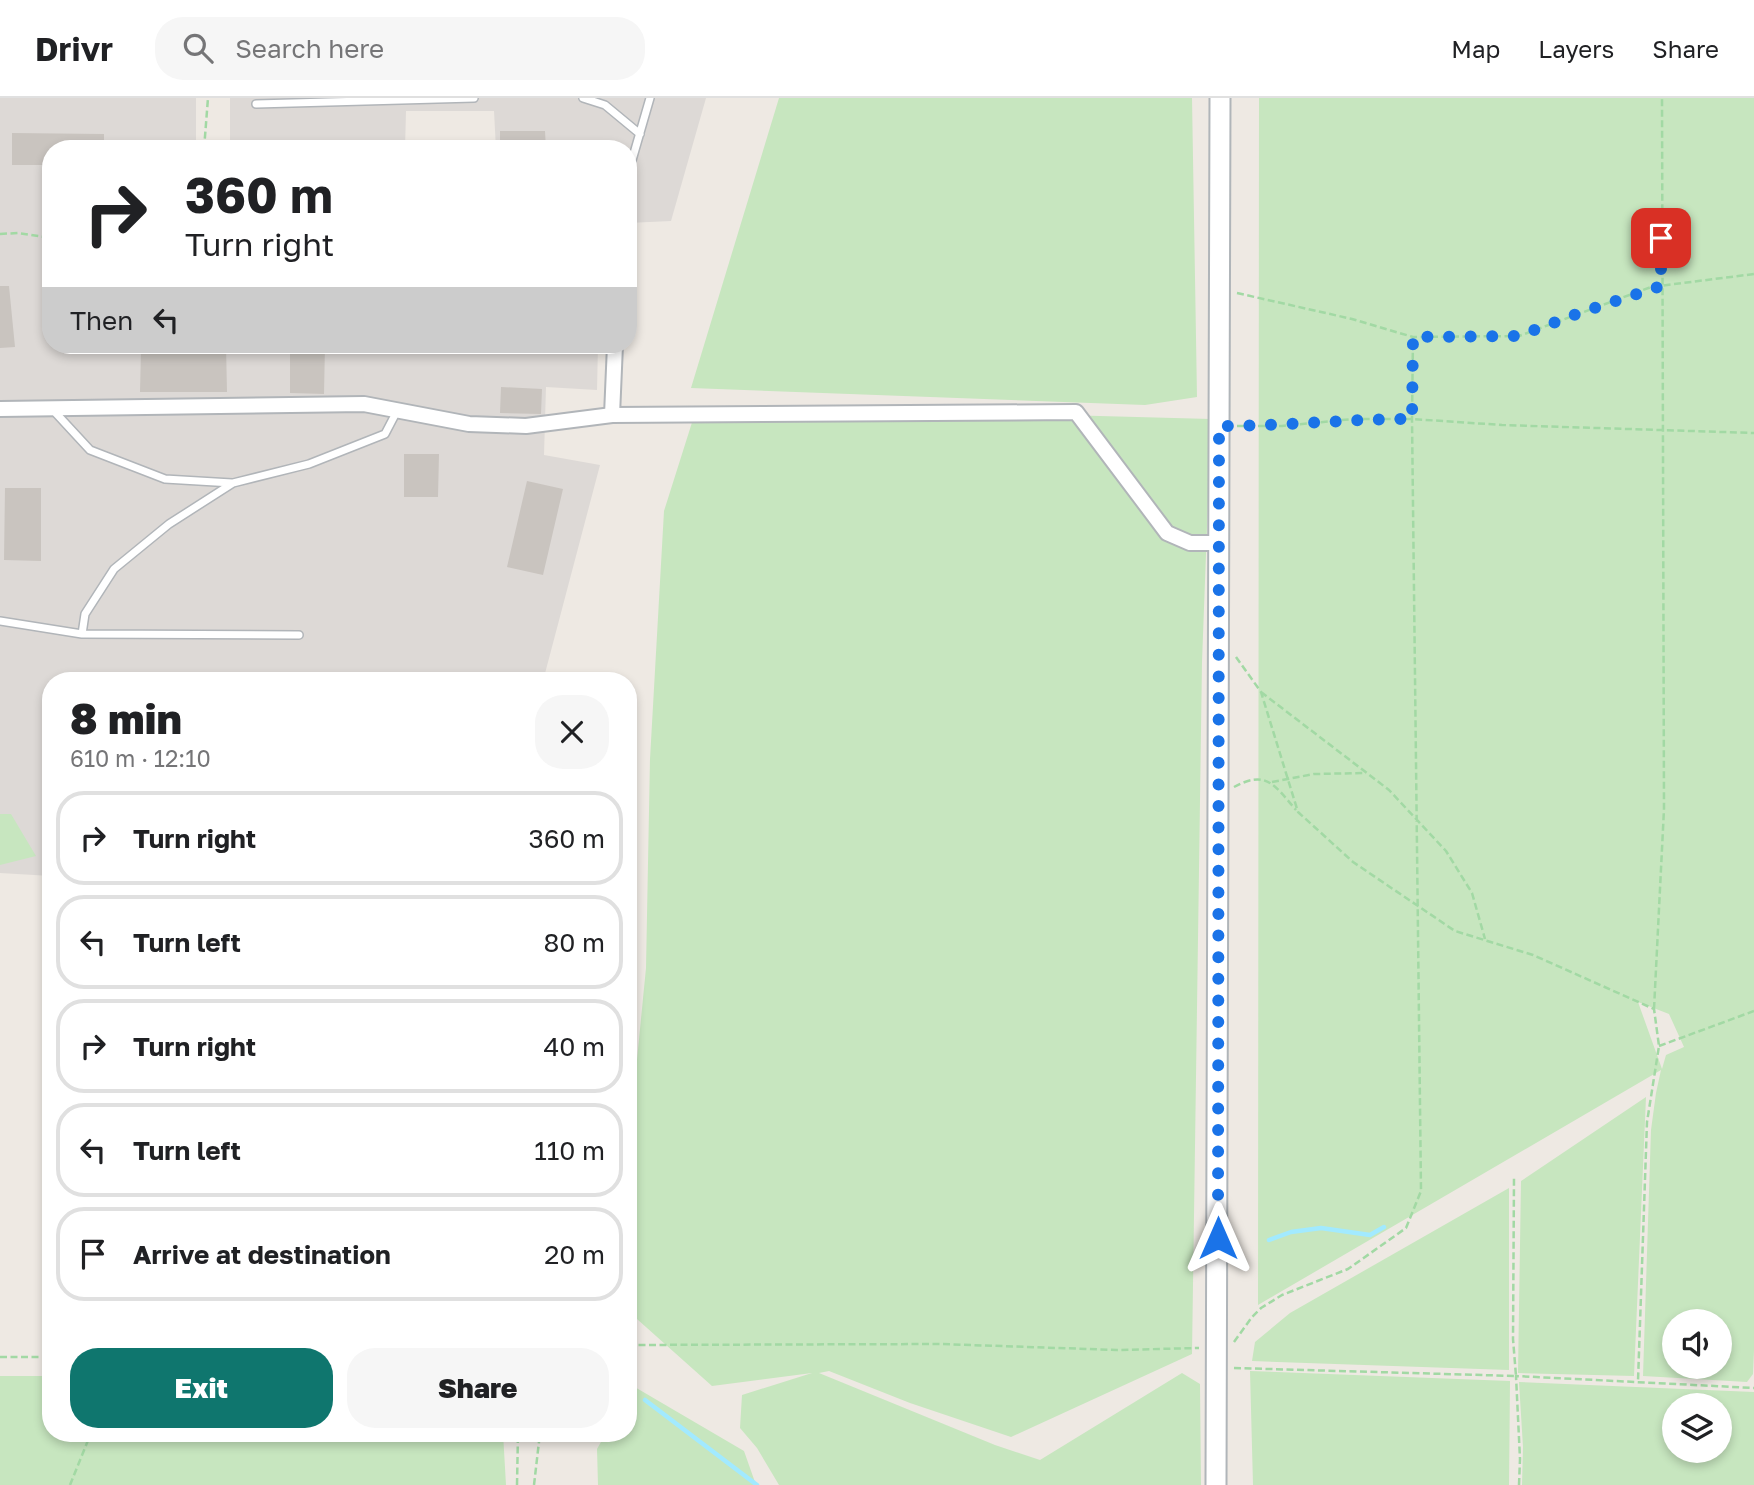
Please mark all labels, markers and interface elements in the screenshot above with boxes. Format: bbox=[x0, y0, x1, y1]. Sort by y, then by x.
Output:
search box bbox=[155, 17, 645, 80]
text: Drivr bbox=[35, 29, 113, 68]
icon: search bbox=[179, 29, 217, 67]
text: Search here bbox=[235, 33, 384, 64]
text: Map bbox=[1451, 34, 1500, 63]
text: Layers bbox=[1538, 34, 1614, 63]
text: Share bbox=[1652, 34, 1719, 63]
text: 360 m bbox=[185, 165, 333, 224]
icon: right bbox=[70, 168, 161, 259]
pin bbox=[1631, 208, 1691, 268]
icon: arrive bbox=[1642, 219, 1680, 257]
text: Turn right bbox=[185, 225, 334, 263]
icon: left bbox=[147, 301, 185, 339]
text: Then bbox=[70, 305, 133, 336]
text: 8 min bbox=[70, 693, 182, 743]
button: close bbox=[535, 695, 609, 769]
text: 610 m · 12:10 bbox=[70, 744, 211, 772]
icon: right bbox=[74, 819, 112, 857]
text: Turn right bbox=[133, 823, 256, 854]
text: 360 m bbox=[528, 823, 605, 854]
icon: left bbox=[74, 923, 112, 961]
text: Turn left bbox=[133, 927, 241, 958]
text: 80 m bbox=[544, 927, 605, 958]
icon: right bbox=[74, 1027, 112, 1065]
text: Turn right bbox=[133, 1031, 256, 1062]
text: 40 m bbox=[544, 1031, 605, 1062]
icon: left bbox=[74, 1131, 112, 1169]
text: Turn left bbox=[133, 1135, 241, 1166]
text: 110 m bbox=[534, 1135, 605, 1166]
position arrow bbox=[1181, 1201, 1255, 1275]
icon: arrive bbox=[74, 1235, 112, 1273]
text: Arrive at destination bbox=[133, 1239, 391, 1270]
text: 20 m bbox=[544, 1239, 605, 1270]
map controls bbox=[1662, 1309, 1732, 1463]
button: sound bbox=[1662, 1309, 1732, 1379]
button: Exit bbox=[70, 1348, 333, 1428]
button: Share bbox=[347, 1348, 609, 1428]
button: layers bbox=[1662, 1393, 1732, 1463]

